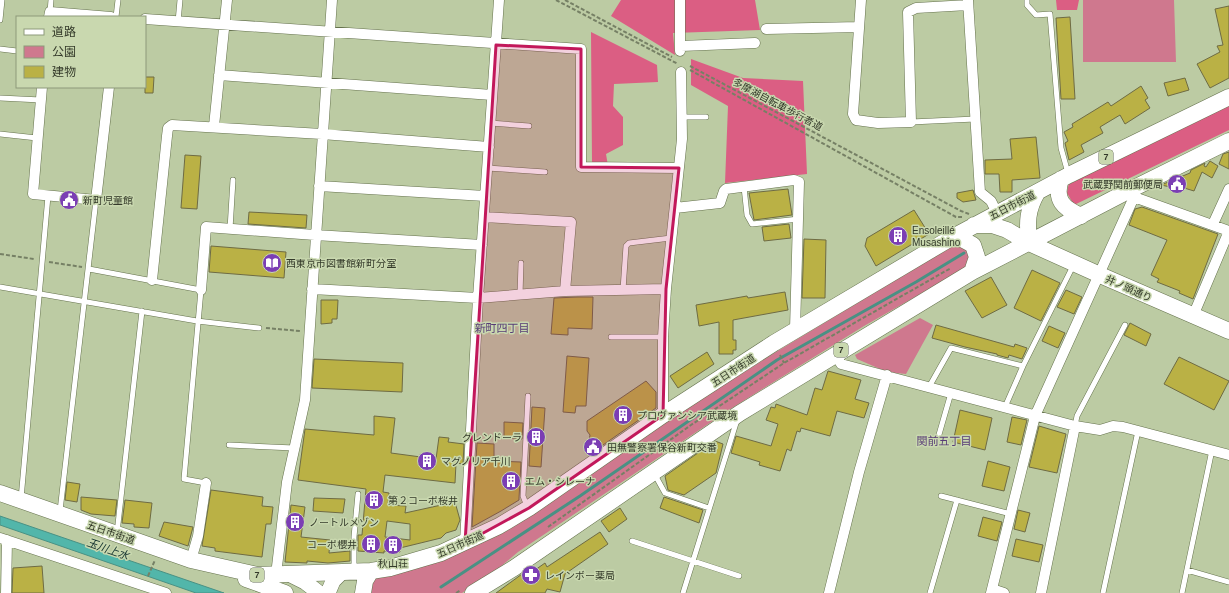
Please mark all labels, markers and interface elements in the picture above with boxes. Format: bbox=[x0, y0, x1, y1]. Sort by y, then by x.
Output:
legend bbox=[16, 16, 146, 88]
text: 道路 bbox=[52, 25, 76, 39]
text: 公園 bbox=[52, 45, 76, 59]
text: 建物 bbox=[52, 65, 76, 79]
street label: 多摩湖自転車歩行者道 bbox=[731, 76, 824, 133]
road number: 7 bbox=[1099, 150, 1113, 164]
public building icon: 武蔵野関前郵便局 bbox=[1166, 173, 1188, 195]
place label: 武蔵野関前郵便局 bbox=[1083, 179, 1163, 190]
public building icon: 新町児童館 bbox=[58, 189, 80, 211]
street label: 五日市街道 bbox=[987, 189, 1037, 222]
place label: 新町児童館 bbox=[83, 195, 133, 206]
building icon: Ensoleillé Musashino bbox=[887, 225, 909, 247]
place label: Ensoleillé Musashino bbox=[912, 225, 961, 248]
library icon: 西東京市図書館新町分室 bbox=[261, 252, 283, 274]
place label: 西東京市図書館新町分室 bbox=[286, 258, 396, 269]
street label: 井ノ頭通り bbox=[1104, 273, 1154, 304]
district label: 新町四丁目 bbox=[475, 322, 530, 334]
road number: 7 bbox=[834, 343, 848, 357]
street label: 五日市街道 bbox=[709, 352, 757, 389]
building icon: プロヴァンシア武蔵境 bbox=[612, 404, 634, 426]
place label: プロヴァンシア武蔵境 bbox=[637, 410, 737, 421]
building icon: グレンドーラ bbox=[525, 426, 547, 448]
place label: グレンドーラ bbox=[462, 432, 522, 443]
district label: 関前五丁目 bbox=[917, 435, 972, 447]
public building icon: 田無警察署保谷新町交番 bbox=[582, 436, 604, 458]
place label: 田無警察署保谷新町交番 bbox=[607, 442, 717, 453]
building icon: マグノリア千川 bbox=[416, 450, 438, 472]
place label: マグノリア千川 bbox=[441, 456, 511, 467]
building icon: エム・シレーナ bbox=[500, 470, 522, 492]
place label: エム・シレーナ bbox=[525, 476, 595, 487]
building icon: 第２コーポ桜井 bbox=[363, 489, 385, 511]
place label: 第２コーポ桜井 bbox=[388, 495, 458, 506]
building icon: ノートルメゾン bbox=[284, 511, 306, 533]
place label: ノートルメゾン bbox=[309, 517, 379, 528]
street label: 五日市街道 bbox=[85, 519, 136, 546]
street label: 五日市街道 bbox=[435, 529, 485, 560]
building icon: コーポ櫻井 bbox=[360, 533, 382, 555]
building icon: 秋山荘 bbox=[382, 534, 404, 556]
water label: 玉川上水 bbox=[85, 536, 132, 562]
place label: コーポ櫻井 bbox=[307, 539, 357, 550]
place label: 秋山荘 bbox=[378, 558, 408, 569]
pharmacy icon: レインボー薬局 bbox=[520, 564, 542, 586]
road number: 7 bbox=[250, 568, 264, 582]
place label: レインボー薬局 bbox=[545, 570, 615, 581]

